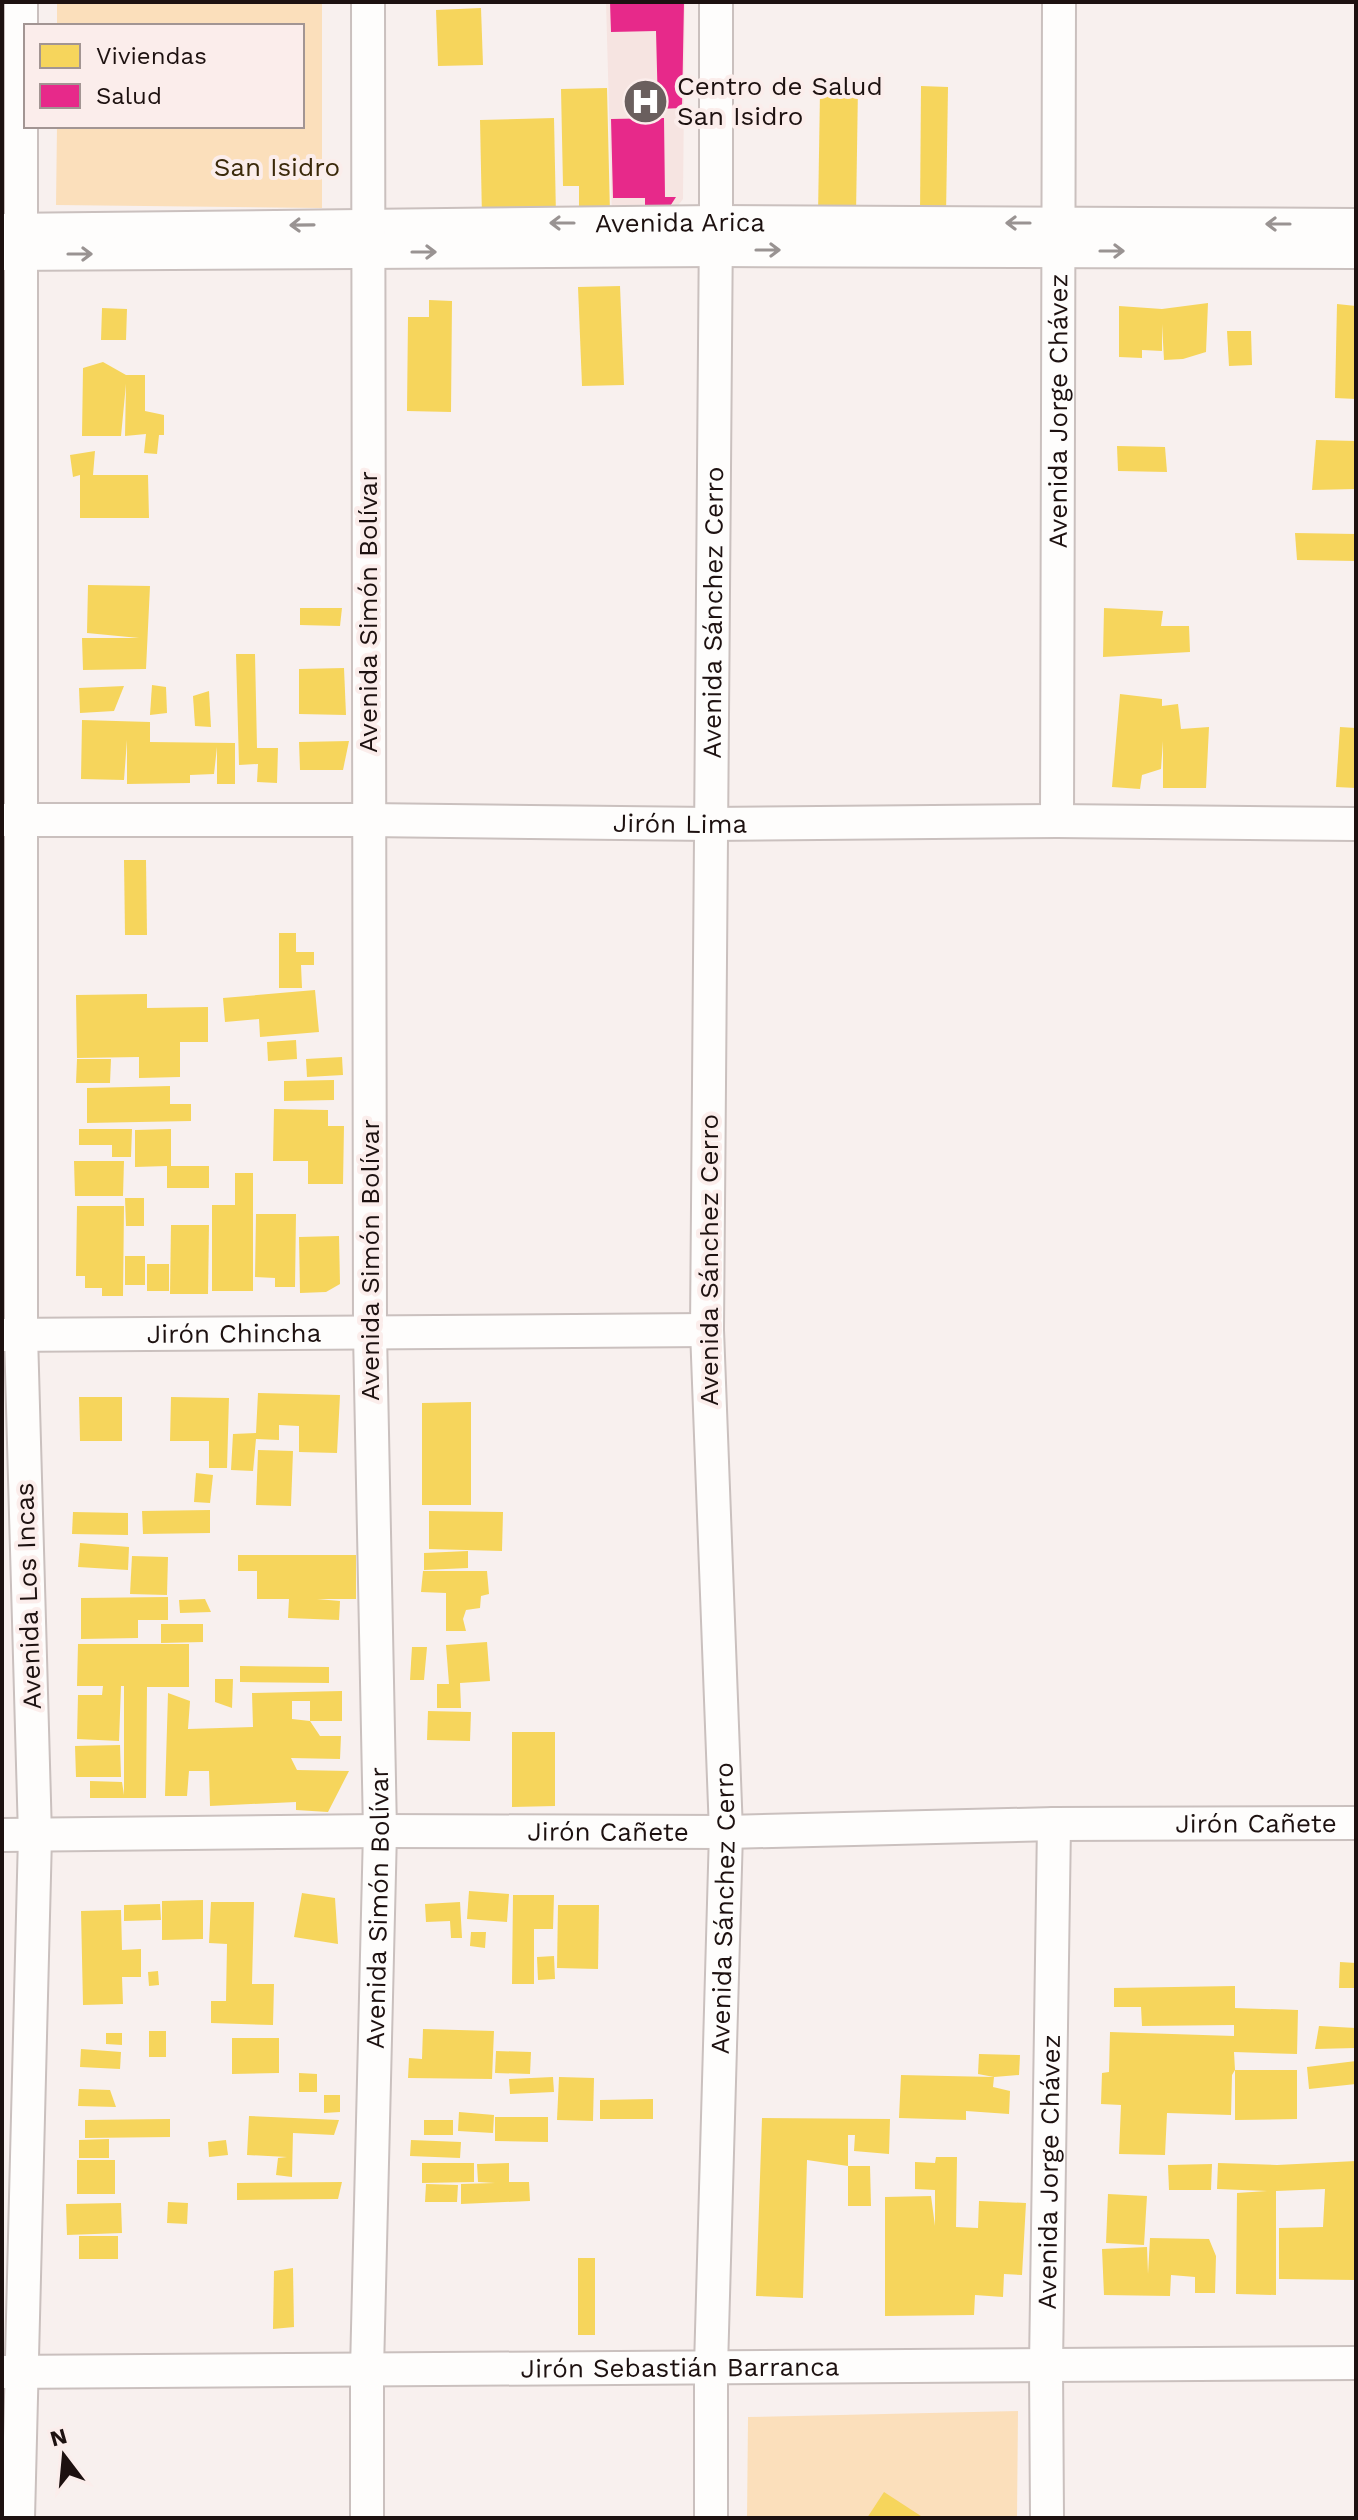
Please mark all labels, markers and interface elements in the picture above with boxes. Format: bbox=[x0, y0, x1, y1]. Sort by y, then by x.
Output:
legend bbox=[24, 24, 304, 128]
text: Viviendas bbox=[96, 42, 207, 70]
place label: Centro de Salud San Isidro bbox=[677, 71, 883, 131]
hospital icon: Centro de Salud San Isidro bbox=[622, 77, 670, 125]
text: Salud bbox=[96, 82, 162, 110]
park label: San Isidro bbox=[214, 152, 340, 182]
street label: Avenida Arica bbox=[595, 207, 765, 238]
one-way arrow bbox=[549, 215, 576, 231]
one-way arrow bbox=[1005, 215, 1032, 231]
one-way arrow bbox=[1265, 216, 1292, 232]
one-way arrow bbox=[289, 217, 316, 233]
one-way arrow bbox=[754, 242, 781, 258]
one-way arrow bbox=[1098, 243, 1125, 259]
one-way arrow bbox=[410, 244, 437, 260]
one-way arrow bbox=[66, 246, 93, 262]
street label: Avenida Jorge Chávez bbox=[1043, 273, 1073, 549]
street label: Avenida Sánchez Cerro bbox=[697, 466, 729, 759]
street label: Avenida Simón Bolívar bbox=[353, 471, 383, 753]
street label: Jirón Lima bbox=[613, 808, 748, 839]
street label: Avenida Sánchez Cerro bbox=[694, 1114, 724, 1406]
street label: Avenida Simón Bolívar bbox=[355, 1119, 385, 1401]
street label: Jirón Chincha bbox=[147, 1318, 322, 1349]
street label: Avenida Los Incas bbox=[9, 1482, 47, 1710]
street label: Avenida Sánchez Cerro bbox=[705, 1762, 741, 2055]
street label: Avenida Simón Bolívar bbox=[360, 1767, 395, 2049]
street label: Jirón Cañete bbox=[1175, 1808, 1337, 1839]
street label: Jirón Cañete bbox=[527, 1816, 689, 1847]
street label: Avenida Jorge Chávez bbox=[1032, 2034, 1066, 2310]
street label: Jirón Sebastián Barranca bbox=[520, 2351, 840, 2384]
north arrow bbox=[24, 2416, 104, 2496]
text: N bbox=[47, 2423, 70, 2452]

